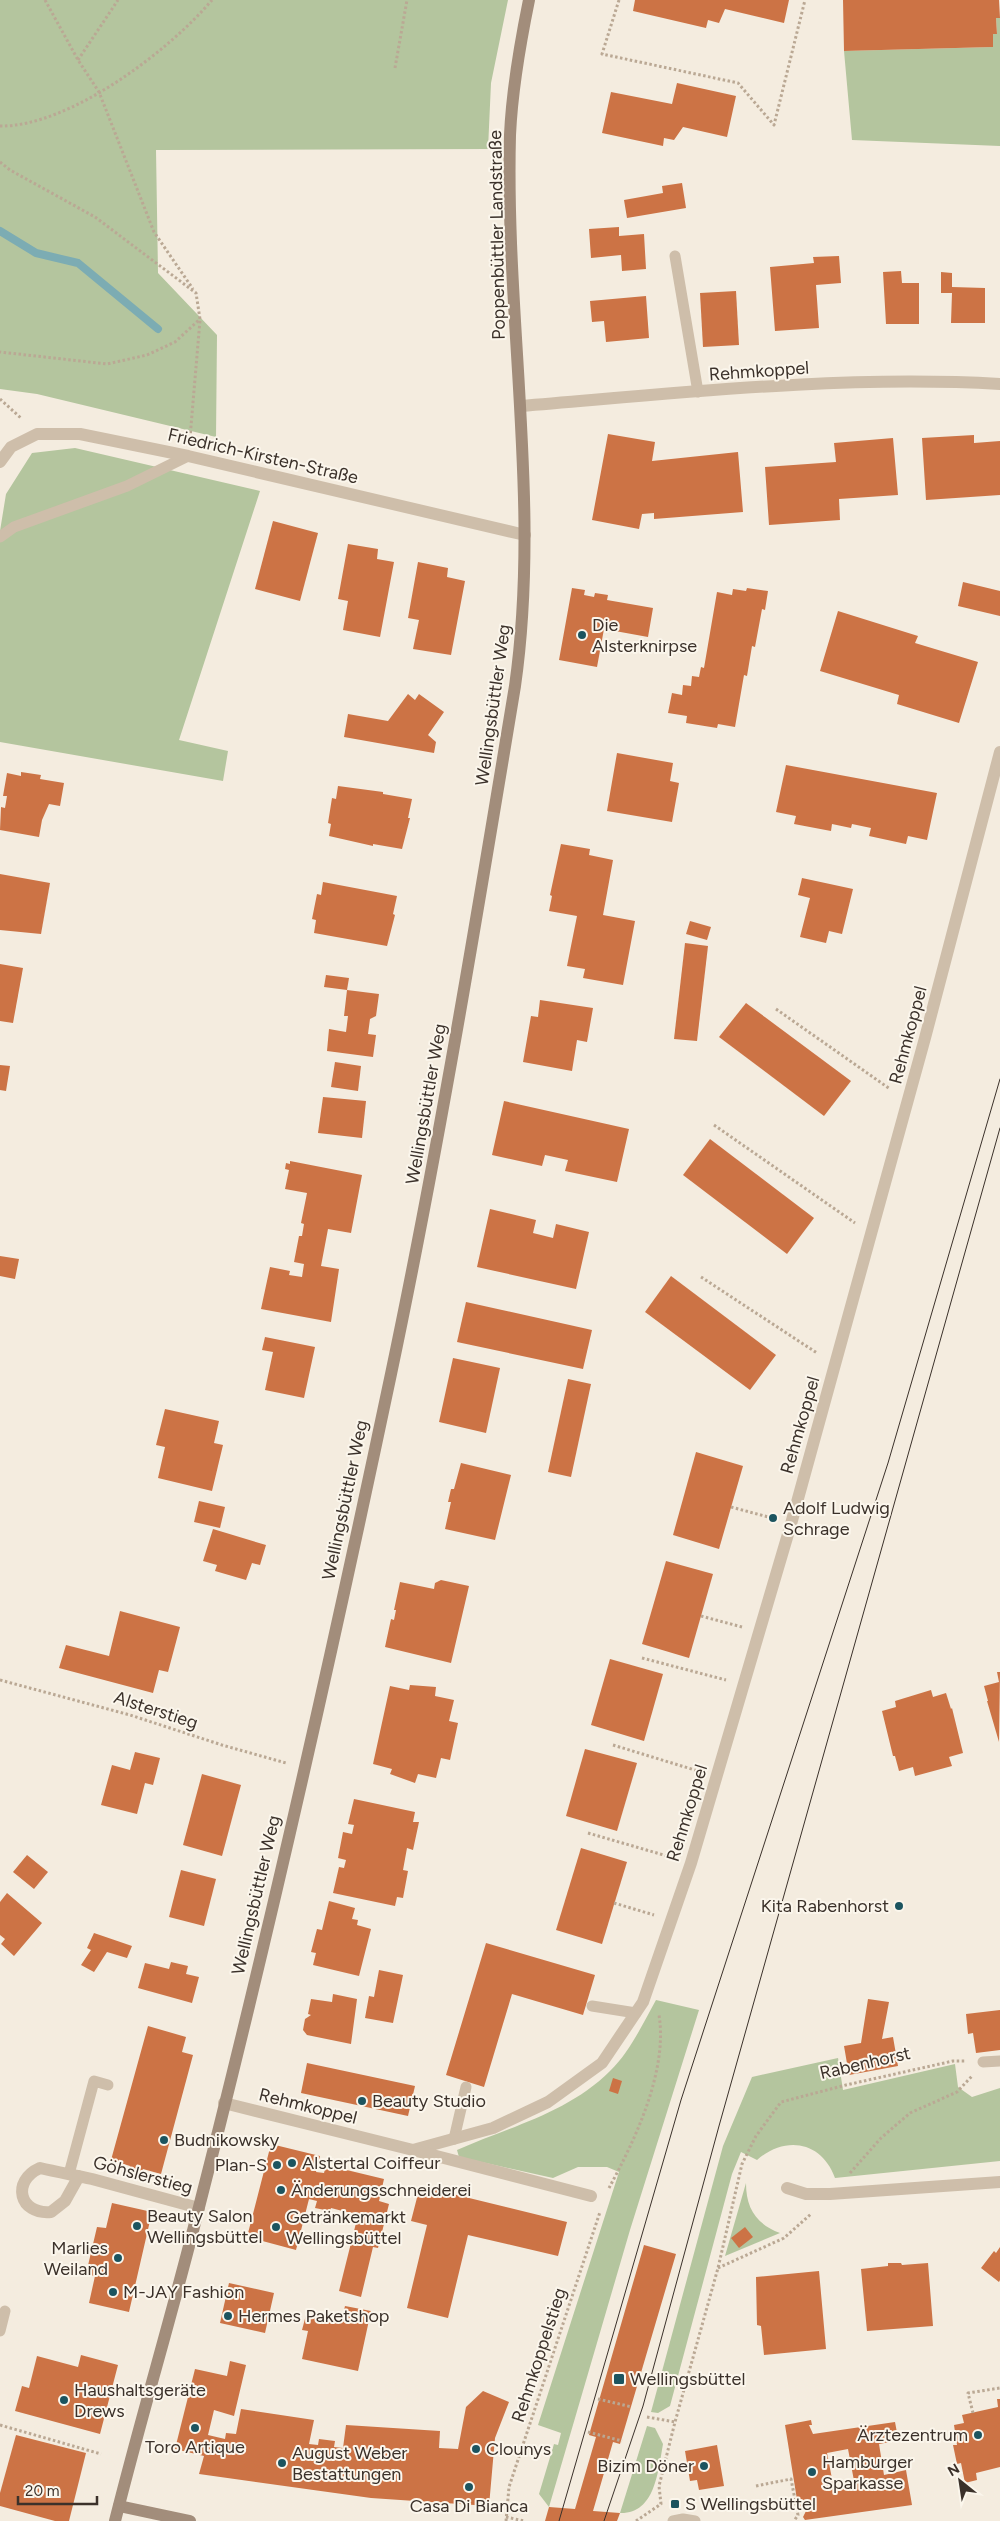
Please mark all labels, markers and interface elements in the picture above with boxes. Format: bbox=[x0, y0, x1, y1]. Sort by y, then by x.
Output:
street label: Poppenbüttler Landstraße bbox=[484, 130, 510, 340]
street label: Rehmkoppel bbox=[708, 357, 810, 385]
street label: Friedrich-Kirsten-Straße bbox=[166, 423, 360, 489]
place label: Die Alsterknirpse bbox=[592, 614, 697, 657]
street label: Wellingsbüttler Weg bbox=[471, 623, 515, 787]
marker: Die Alsterknirpse bbox=[576, 629, 588, 641]
street label: Rehmkoppel bbox=[884, 984, 932, 1086]
street label: Wellingsbüttler Weg bbox=[401, 1022, 451, 1186]
street label: Rehmkoppel bbox=[776, 1374, 824, 1476]
street label: Wellingsbüttler Weg bbox=[317, 1418, 373, 1582]
place label: Adolf Ludwig Schrage bbox=[783, 1497, 890, 1540]
marker: Adolf Ludwig Schrage bbox=[767, 1512, 779, 1524]
street label: Alsterstieg bbox=[111, 1686, 201, 1734]
street label: Rehmkoppel bbox=[662, 1762, 712, 1864]
street label: Wellingsbüttler Weg bbox=[227, 1813, 285, 1977]
place label: Kita Rabenhorst bbox=[761, 1895, 889, 1917]
marker: Kita Rabenhorst bbox=[893, 1900, 905, 1912]
street label: Rabenhorst bbox=[817, 2042, 913, 2084]
street label: Rehmkoppel bbox=[257, 2083, 359, 2129]
place label: Beauty Studio bbox=[372, 2090, 486, 2112]
marker: Beauty Studio bbox=[356, 2095, 368, 2107]
place label: Budnikowsky bbox=[174, 2129, 280, 2151]
marker: Budnikowsky bbox=[158, 2134, 170, 2146]
street label: Göhslerstieg bbox=[91, 2151, 195, 2199]
place label: Alstertal Coiffeur bbox=[302, 2152, 440, 2174]
place label: Plan-S bbox=[215, 2154, 267, 2176]
marker: Alstertal Coiffeur bbox=[286, 2157, 298, 2169]
marker: Plan-S bbox=[271, 2159, 283, 2171]
place label: Änderungsschneiderei bbox=[291, 2179, 471, 2201]
marker: Änderungsschneiderei bbox=[275, 2184, 287, 2196]
place label: Beauty Salon Wellingsbüttel bbox=[147, 2205, 262, 2248]
place label: Getränkemarkt Wellingsbüttel bbox=[286, 2206, 406, 2249]
marker: Beauty Salon Wellingsbüttel bbox=[131, 2220, 143, 2232]
marker: Getränkemarkt Wellingsbüttel bbox=[270, 2221, 282, 2233]
place label: Marlies Weiland bbox=[44, 2237, 108, 2280]
marker: Marlies Weiland bbox=[112, 2252, 124, 2264]
place label: M-JAY Fashion bbox=[123, 2281, 244, 2303]
street label: Rehmkoppelstieg bbox=[507, 2285, 571, 2425]
marker: M-JAY Fashion bbox=[107, 2286, 119, 2298]
place label: Hermes Paketshop bbox=[238, 2305, 390, 2327]
marker: Hermes Paketshop bbox=[222, 2310, 234, 2322]
place label: Wellingsbüttel bbox=[630, 2368, 745, 2390]
marker: Wellingsbüttel bbox=[612, 2372, 626, 2386]
place label: Haushaltsgeräte Drews bbox=[74, 2379, 206, 2422]
marker: Haushaltsgeräte Drews bbox=[58, 2394, 70, 2406]
marker: Toro Artique bbox=[189, 2422, 201, 2434]
place label: Ärztezentrum bbox=[857, 2424, 968, 2446]
marker: Ärztezentrum bbox=[972, 2429, 984, 2441]
place label: Toro Artique bbox=[145, 2436, 245, 2458]
place label: Clounys bbox=[486, 2438, 551, 2460]
place label: August Weber Bestattungen bbox=[292, 2442, 407, 2485]
marker: Clounys bbox=[470, 2443, 482, 2455]
place label: Hamburger Sparkasse bbox=[822, 2451, 913, 2494]
place label: Bizim Döner bbox=[597, 2455, 694, 2477]
north arrow bbox=[935, 2456, 985, 2506]
marker: August Weber Bestattungen bbox=[276, 2457, 288, 2469]
marker: Bizim Döner bbox=[698, 2460, 710, 2472]
text: N bbox=[945, 2460, 963, 2480]
marker: Hamburger Sparkasse bbox=[806, 2466, 818, 2478]
scale bar bbox=[18, 2474, 96, 2506]
marker: Casa Di Bianca bbox=[463, 2481, 475, 2493]
text: 20 m bbox=[25, 2482, 59, 2500]
place label: S Wellingsbüttel bbox=[685, 2493, 816, 2515]
place label: Casa Di Bianca bbox=[410, 2495, 528, 2517]
marker: S Wellingsbüttel bbox=[669, 2498, 681, 2510]

